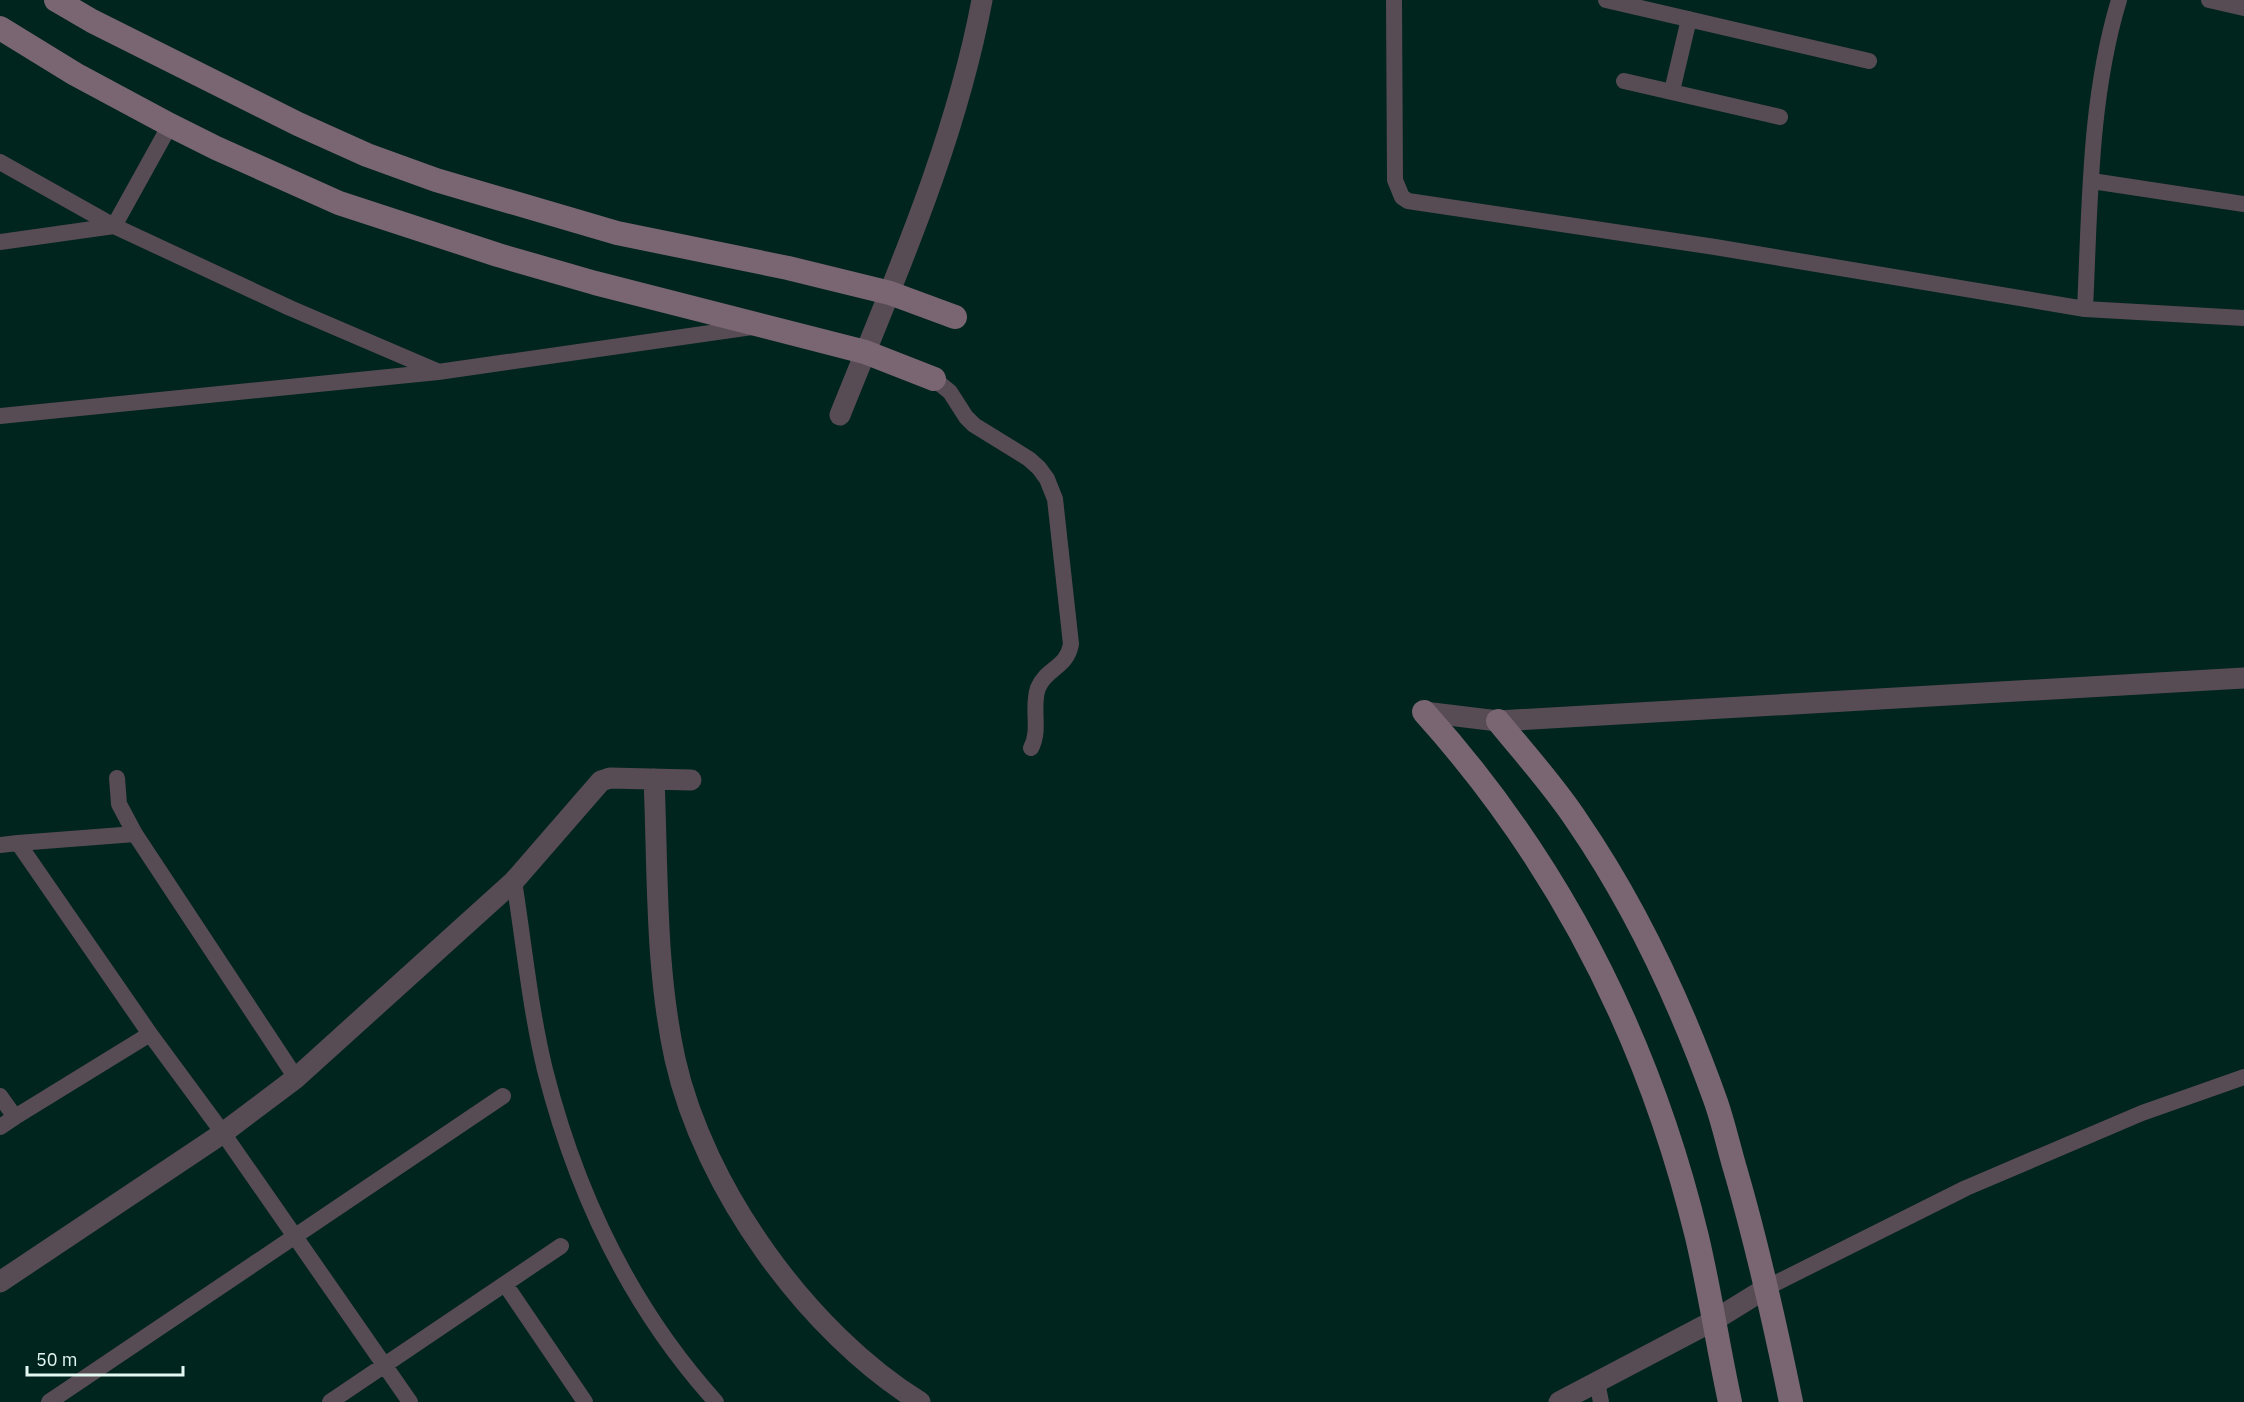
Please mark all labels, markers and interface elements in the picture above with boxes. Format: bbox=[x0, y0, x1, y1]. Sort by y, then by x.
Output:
scale bar bbox=[27, 1339, 183, 1377]
text: 50 m bbox=[36, 1348, 78, 1371]

